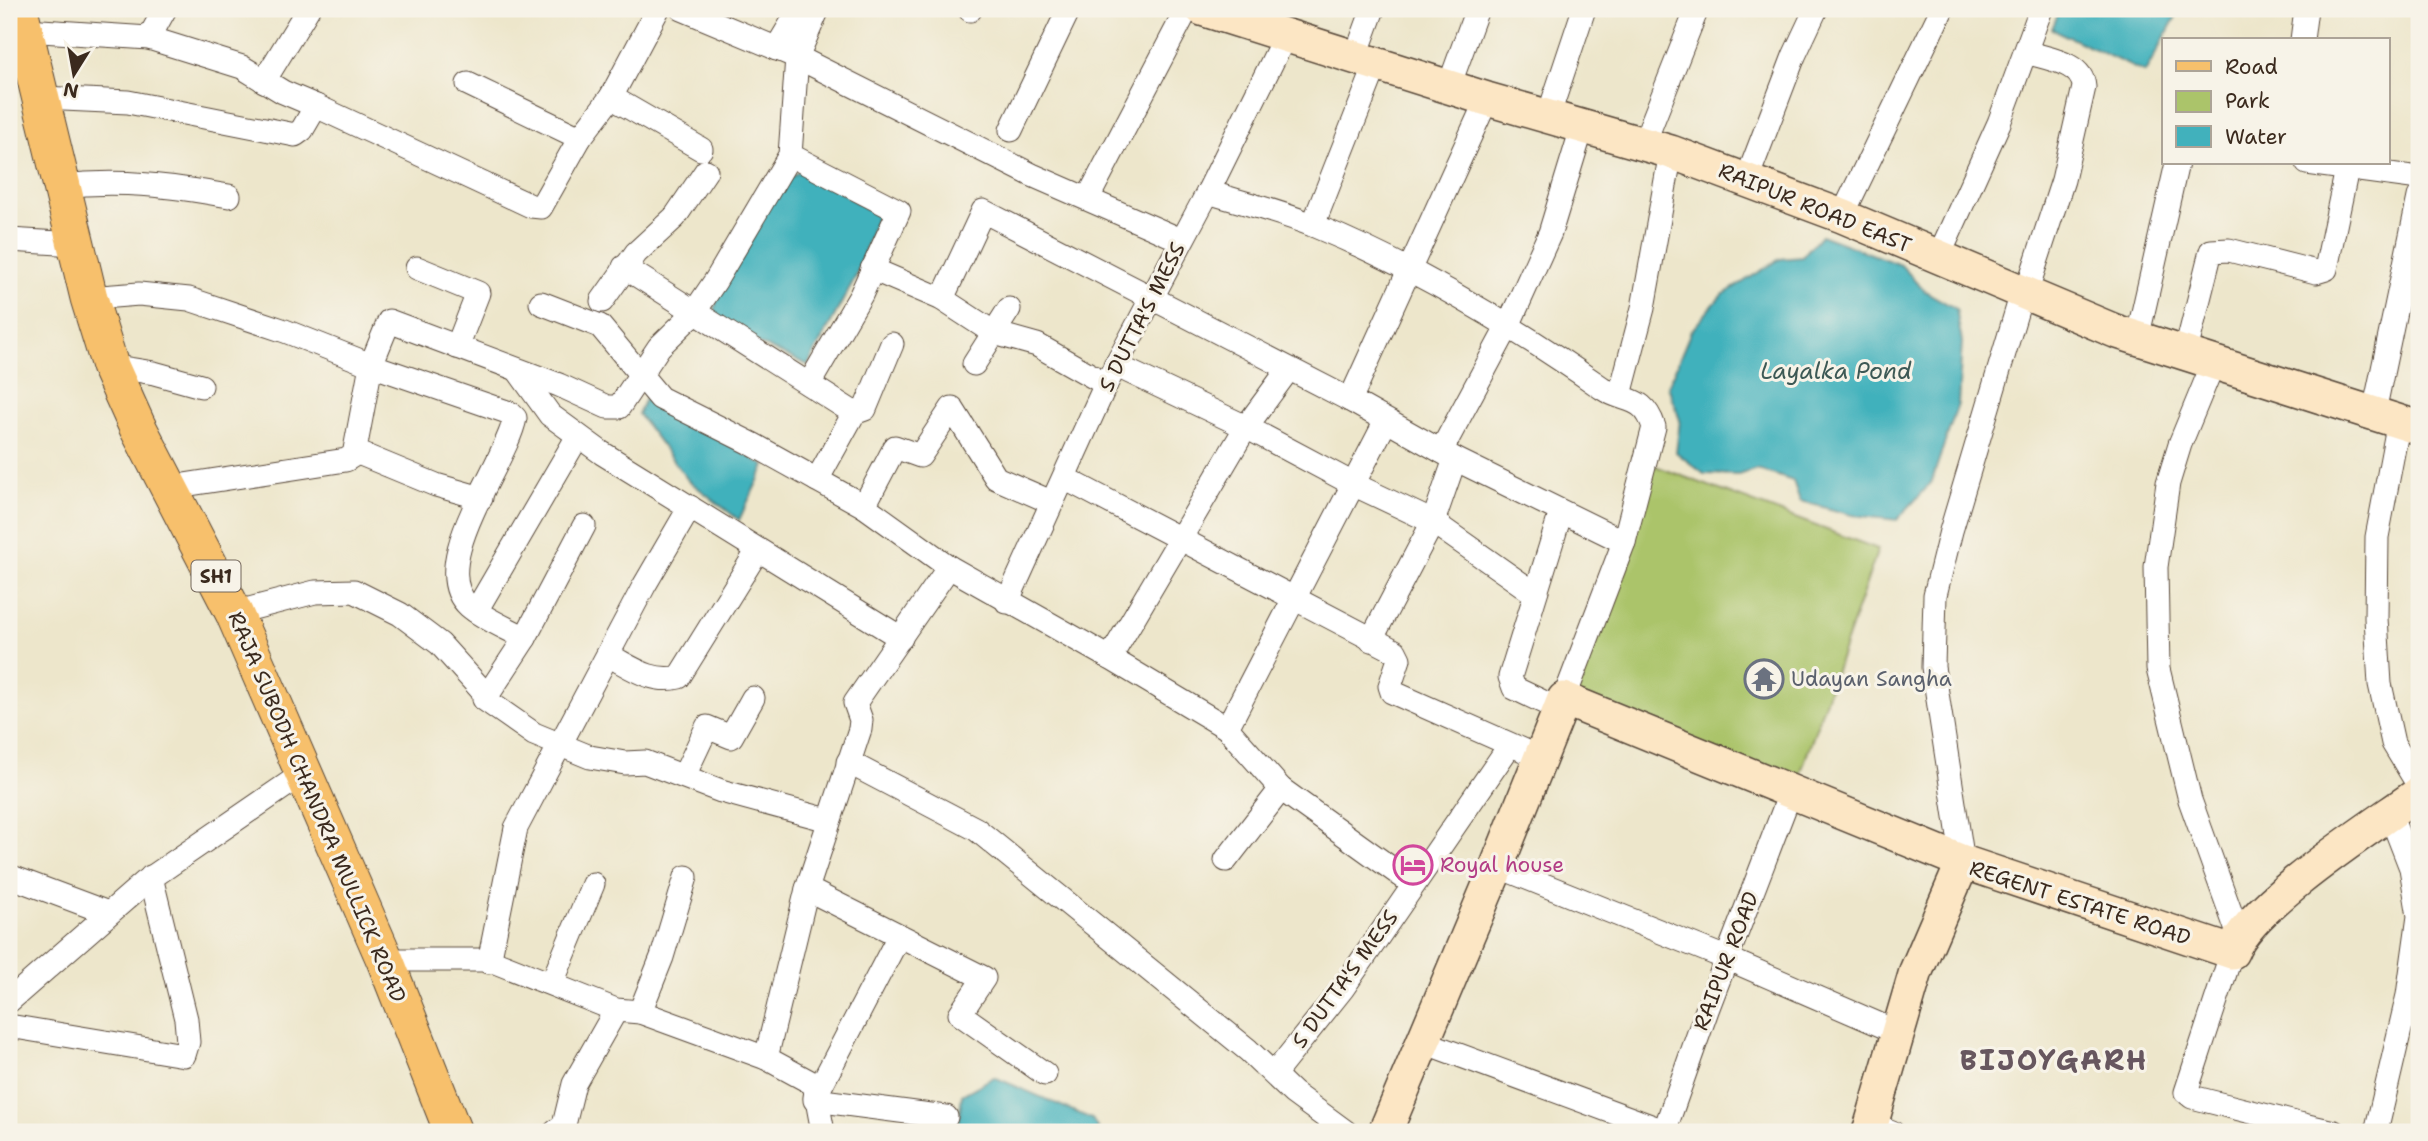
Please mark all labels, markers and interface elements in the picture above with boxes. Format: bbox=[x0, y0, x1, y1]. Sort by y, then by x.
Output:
north arrow bbox=[38, 38, 108, 108]
legend bbox=[2162, 38, 2390, 164]
text: Road bbox=[2225, 53, 2278, 81]
text: N bbox=[61, 76, 81, 104]
text: Park bbox=[2225, 87, 2270, 115]
text: Water bbox=[2225, 123, 2287, 151]
street label: RAIPUR ROAD EAST bbox=[1714, 156, 1916, 260]
street label: S DUTTA'S MESS bbox=[1092, 238, 1192, 396]
water label: Layalka Pond bbox=[1760, 356, 1912, 386]
road number: SH1 bbox=[192, 561, 241, 592]
street label: RAJA SUBODH CHANDRA MULLICK ROAD bbox=[222, 607, 412, 1007]
temple icon: Udayan Sangha bbox=[1743, 658, 1785, 700]
place label: Udayan Sangha bbox=[1791, 665, 1952, 693]
hotel icon: Royal house bbox=[1392, 844, 1434, 886]
place label: Royal house bbox=[1440, 851, 1564, 879]
street label: REGENT ESTATE ROAD bbox=[1966, 854, 2194, 952]
street label: RAIPUR ROAD bbox=[1687, 888, 1765, 1034]
street label: S DUTTA'S MESS bbox=[1286, 904, 1404, 1054]
district label: BIJOYGARH bbox=[1960, 1041, 2148, 1079]

